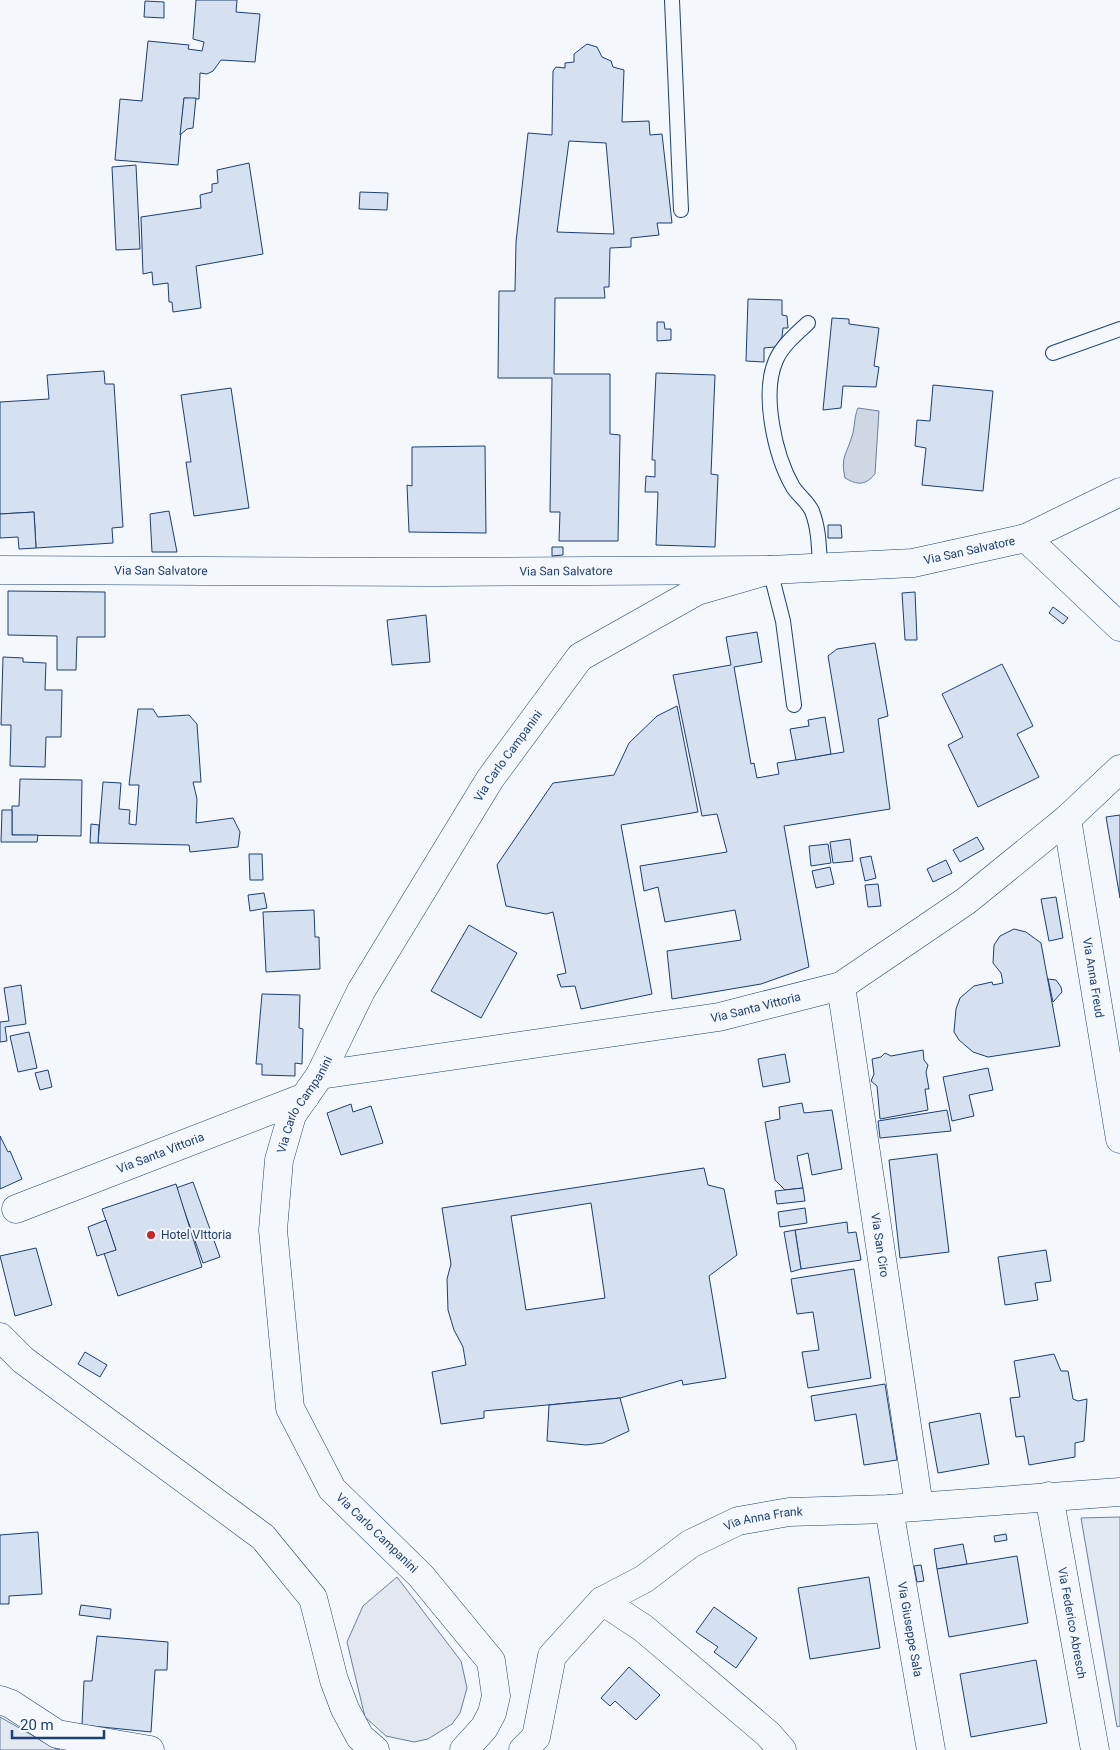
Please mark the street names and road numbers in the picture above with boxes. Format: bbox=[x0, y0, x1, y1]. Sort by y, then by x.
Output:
street label: Via San Salvatore bbox=[922, 534, 1016, 567]
street label: Via San Salvatore bbox=[114, 564, 208, 578]
street label: Via San Salvatore bbox=[519, 564, 613, 578]
street label: Via Carlo Campanini bbox=[471, 708, 545, 804]
street label: Via Anna Freud bbox=[1080, 937, 1107, 1019]
street label: Via Santa Vittoria bbox=[710, 990, 802, 1025]
street label: Via Carlo Campanini bbox=[274, 1054, 335, 1155]
street label: Via Santa Vittoria bbox=[115, 1130, 206, 1176]
street label: Via San Ciro bbox=[868, 1212, 892, 1278]
street label: Via Carlo Campanini bbox=[333, 1490, 421, 1576]
street label: Via Anna Frank bbox=[722, 1505, 804, 1534]
street label: Via Federico Abresch bbox=[1055, 1566, 1089, 1680]
street label: Via Giuseppe Sala bbox=[895, 1581, 925, 1678]

